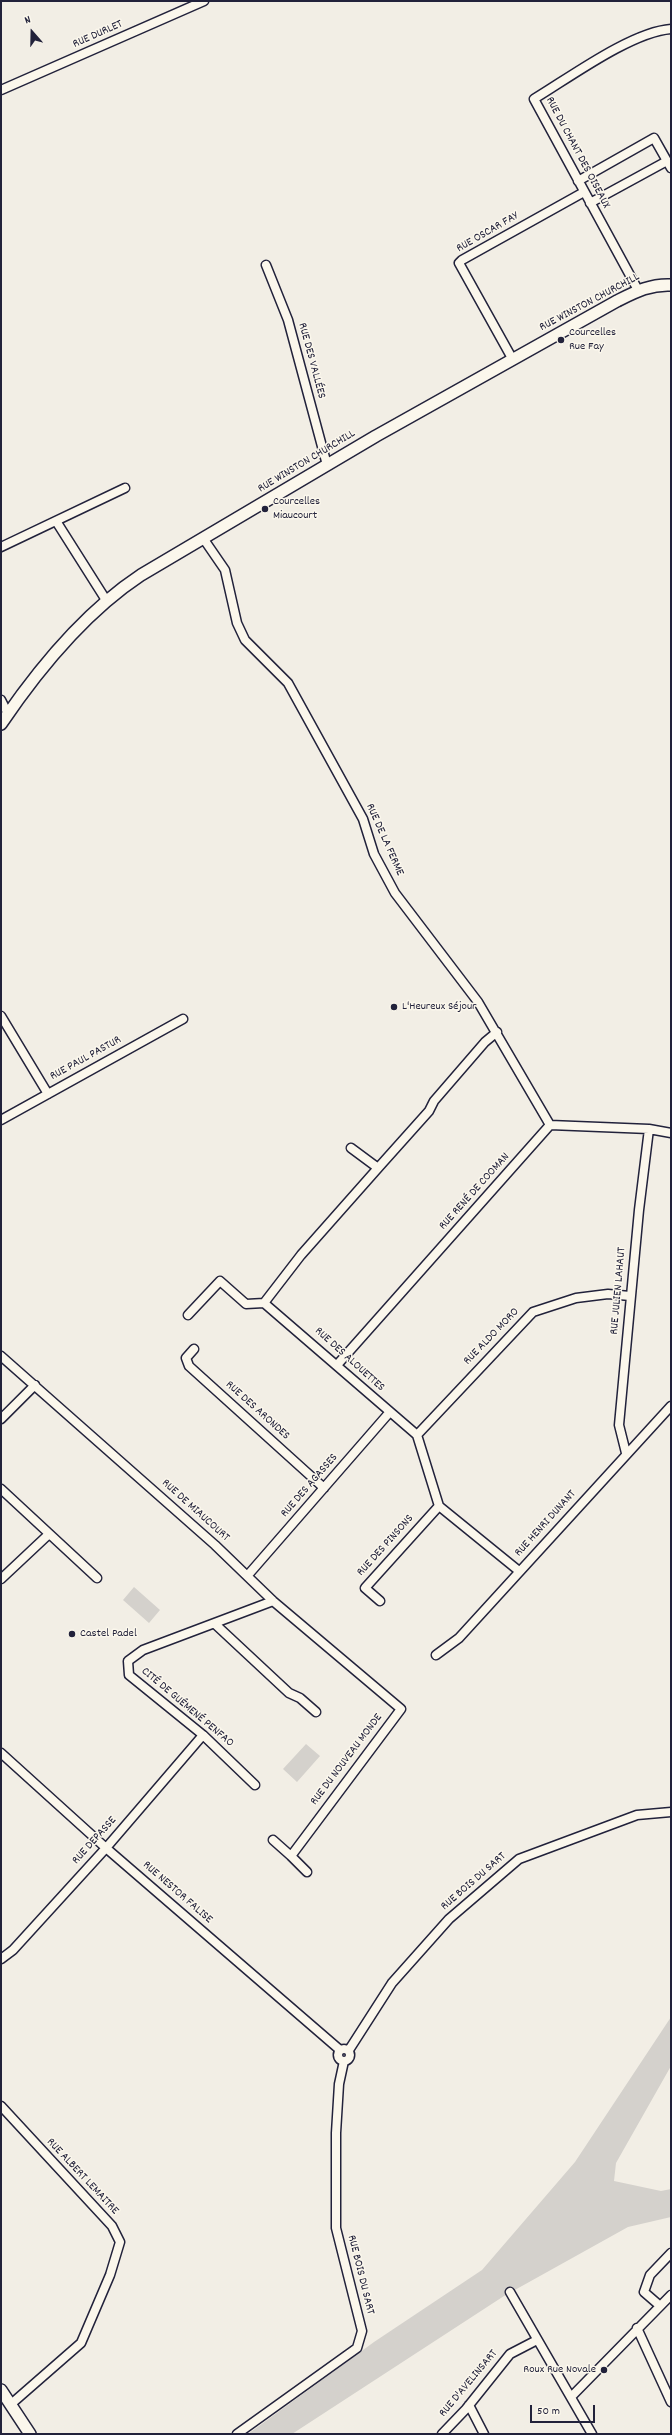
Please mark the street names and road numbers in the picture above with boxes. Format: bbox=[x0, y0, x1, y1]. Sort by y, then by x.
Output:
street label: RUE DURLET bbox=[71, 18, 125, 52]
street label: RUE DU CHANT DES OISEAUX bbox=[541, 95, 613, 211]
street label: RUE OSCAR FAY bbox=[454, 209, 522, 257]
street label: RUE WINSTON CHURCHILL bbox=[537, 271, 643, 335]
street label: RUE DES VALLÉES bbox=[294, 322, 328, 400]
street label: RUE WINSTON CHURCHILL bbox=[256, 427, 358, 497]
street label: RUE DE LA FERME bbox=[362, 802, 406, 878]
street label: RUE PAUL PASTUR bbox=[48, 1034, 124, 1084]
street label: RUE RENÉ DE COOMAN bbox=[437, 1150, 513, 1234]
street label: RUE JULIEN LAHAUT bbox=[608, 1247, 630, 1335]
street label: RUE ALDO MORO bbox=[461, 1305, 523, 1369]
street label: RUE DES ALOUETTES bbox=[311, 1325, 387, 1395]
street label: RUE DES ARONDES bbox=[222, 1378, 292, 1444]
street label: RUE DES AGASSES bbox=[278, 1451, 342, 1521]
street label: RUE DE MIAUCOURT bbox=[158, 1477, 232, 1545]
street label: RUE HENRI DUNANT bbox=[512, 1488, 580, 1560]
street label: RUE DES PINSONS bbox=[355, 1512, 417, 1580]
street label: CITÉ DE GUÉMENÉ PENFAO bbox=[138, 1665, 236, 1751]
street label: RUE DU NOUVEAU MONDE bbox=[308, 1711, 386, 1809]
street label: RUE DEPASSE bbox=[70, 1814, 120, 1868]
street label: RUE BOIS DU SART bbox=[439, 1850, 509, 1914]
street label: RUE NESTOR FALISE bbox=[139, 1859, 215, 1927]
street label: RUE ALBERT LEMAITRE bbox=[43, 2136, 121, 2218]
street label: RUE BOIS DU SART bbox=[343, 2234, 377, 2316]
street label: RUE D'AVELINSART bbox=[437, 2348, 501, 2420]

